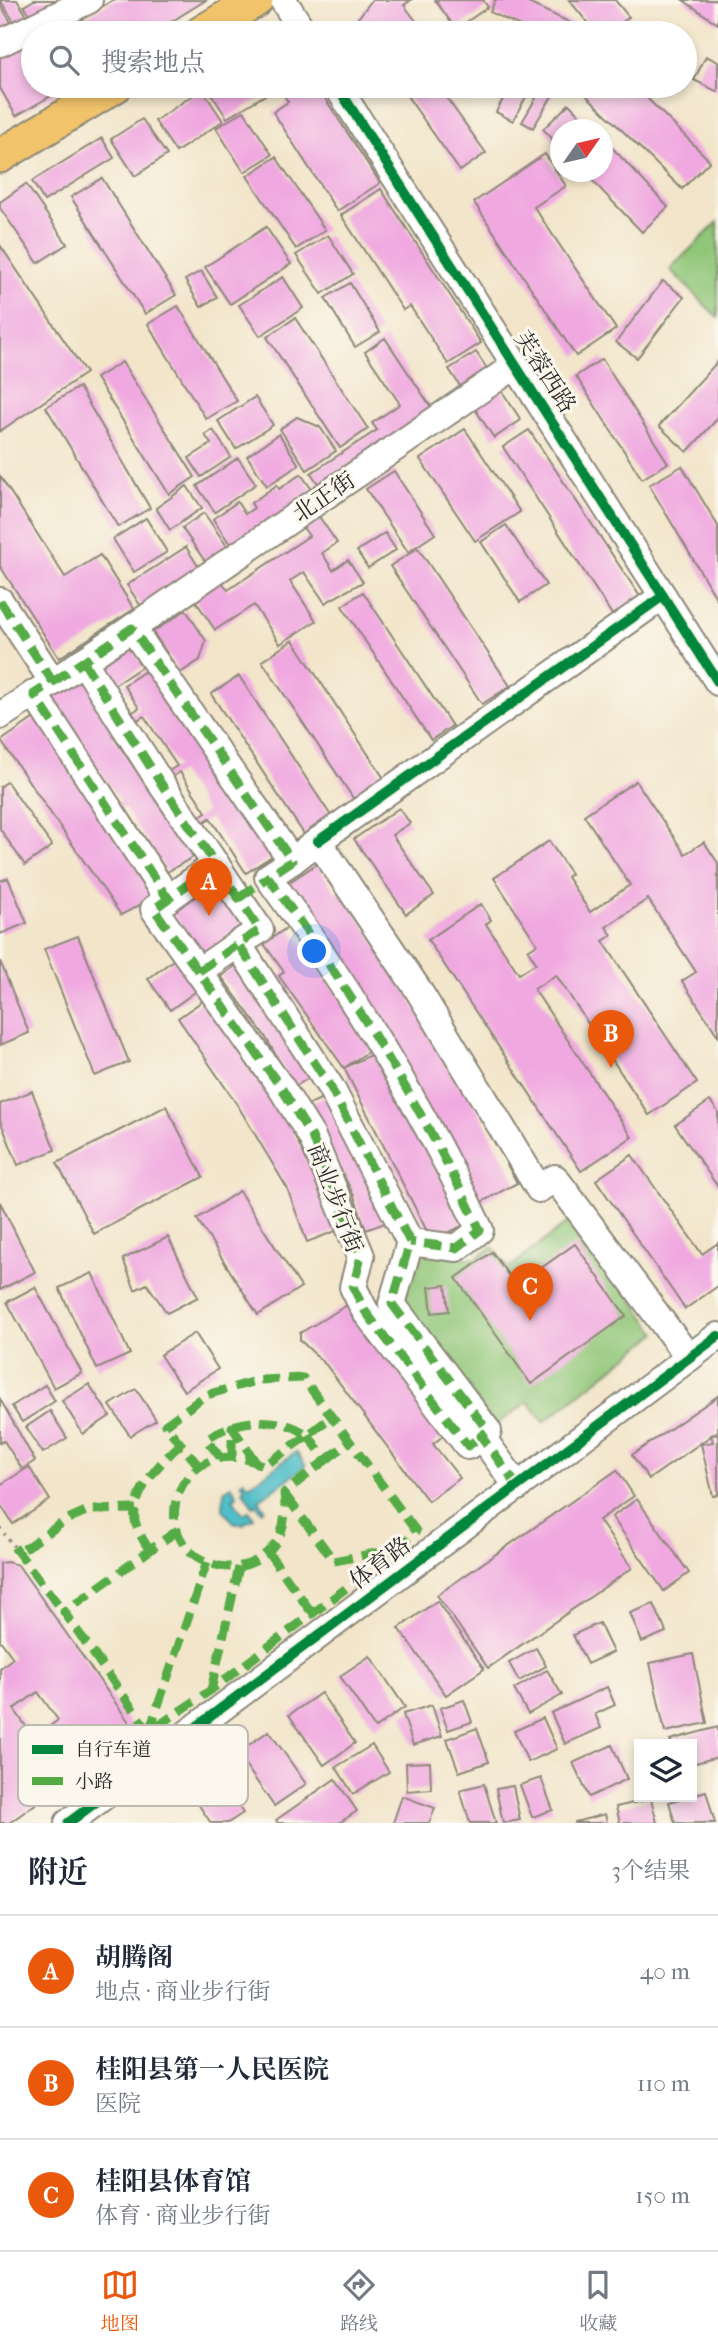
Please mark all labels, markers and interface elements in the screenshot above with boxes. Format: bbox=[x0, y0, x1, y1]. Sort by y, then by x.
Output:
search box bbox=[21, 21, 697, 98]
icon: search bbox=[45, 41, 83, 79]
text: 搜索地点 bbox=[101, 47, 205, 78]
north arrow bbox=[550, 119, 613, 182]
street label: 芙蓉西路 bbox=[509, 326, 581, 418]
street label: 北正街 bbox=[288, 467, 360, 527]
pin: A bbox=[186, 858, 232, 916]
your location bbox=[297, 934, 331, 968]
pin: B bbox=[588, 1010, 634, 1068]
street label: 商业步行街 bbox=[302, 1139, 368, 1257]
pin: C bbox=[507, 1263, 553, 1321]
street label: 体育路 bbox=[344, 1531, 416, 1595]
legend bbox=[18, 1725, 248, 1806]
text: 自行车道 bbox=[75, 1739, 151, 1761]
map controls bbox=[634, 1739, 697, 1802]
button: layers bbox=[634, 1739, 697, 1802]
text: 小路 bbox=[75, 1771, 113, 1793]
text: 附近 bbox=[28, 1855, 88, 1890]
text: 3个结果 bbox=[612, 1857, 690, 1884]
text: 胡腾阁 bbox=[95, 1942, 173, 1973]
text: A bbox=[44, 1958, 58, 1985]
text: 40 m bbox=[640, 1958, 690, 1985]
text: 地点 · 商业步行街 bbox=[95, 1978, 271, 2005]
text: 桂阳县第一人民医院 bbox=[95, 2054, 329, 2085]
text: B bbox=[44, 2070, 58, 2097]
text: 110 m bbox=[637, 2070, 690, 2097]
text: 医院 bbox=[95, 2090, 141, 2117]
text: 桂阳县体育馆 bbox=[95, 2166, 251, 2197]
text: C bbox=[43, 2182, 59, 2209]
text: 150 m bbox=[635, 2182, 690, 2209]
text: 体育 · 商业步行街 bbox=[95, 2202, 271, 2229]
tab: 地图 bbox=[101, 2266, 139, 2335]
tab: 路线 bbox=[340, 2266, 378, 2335]
tab: 收藏 bbox=[579, 2266, 617, 2335]

